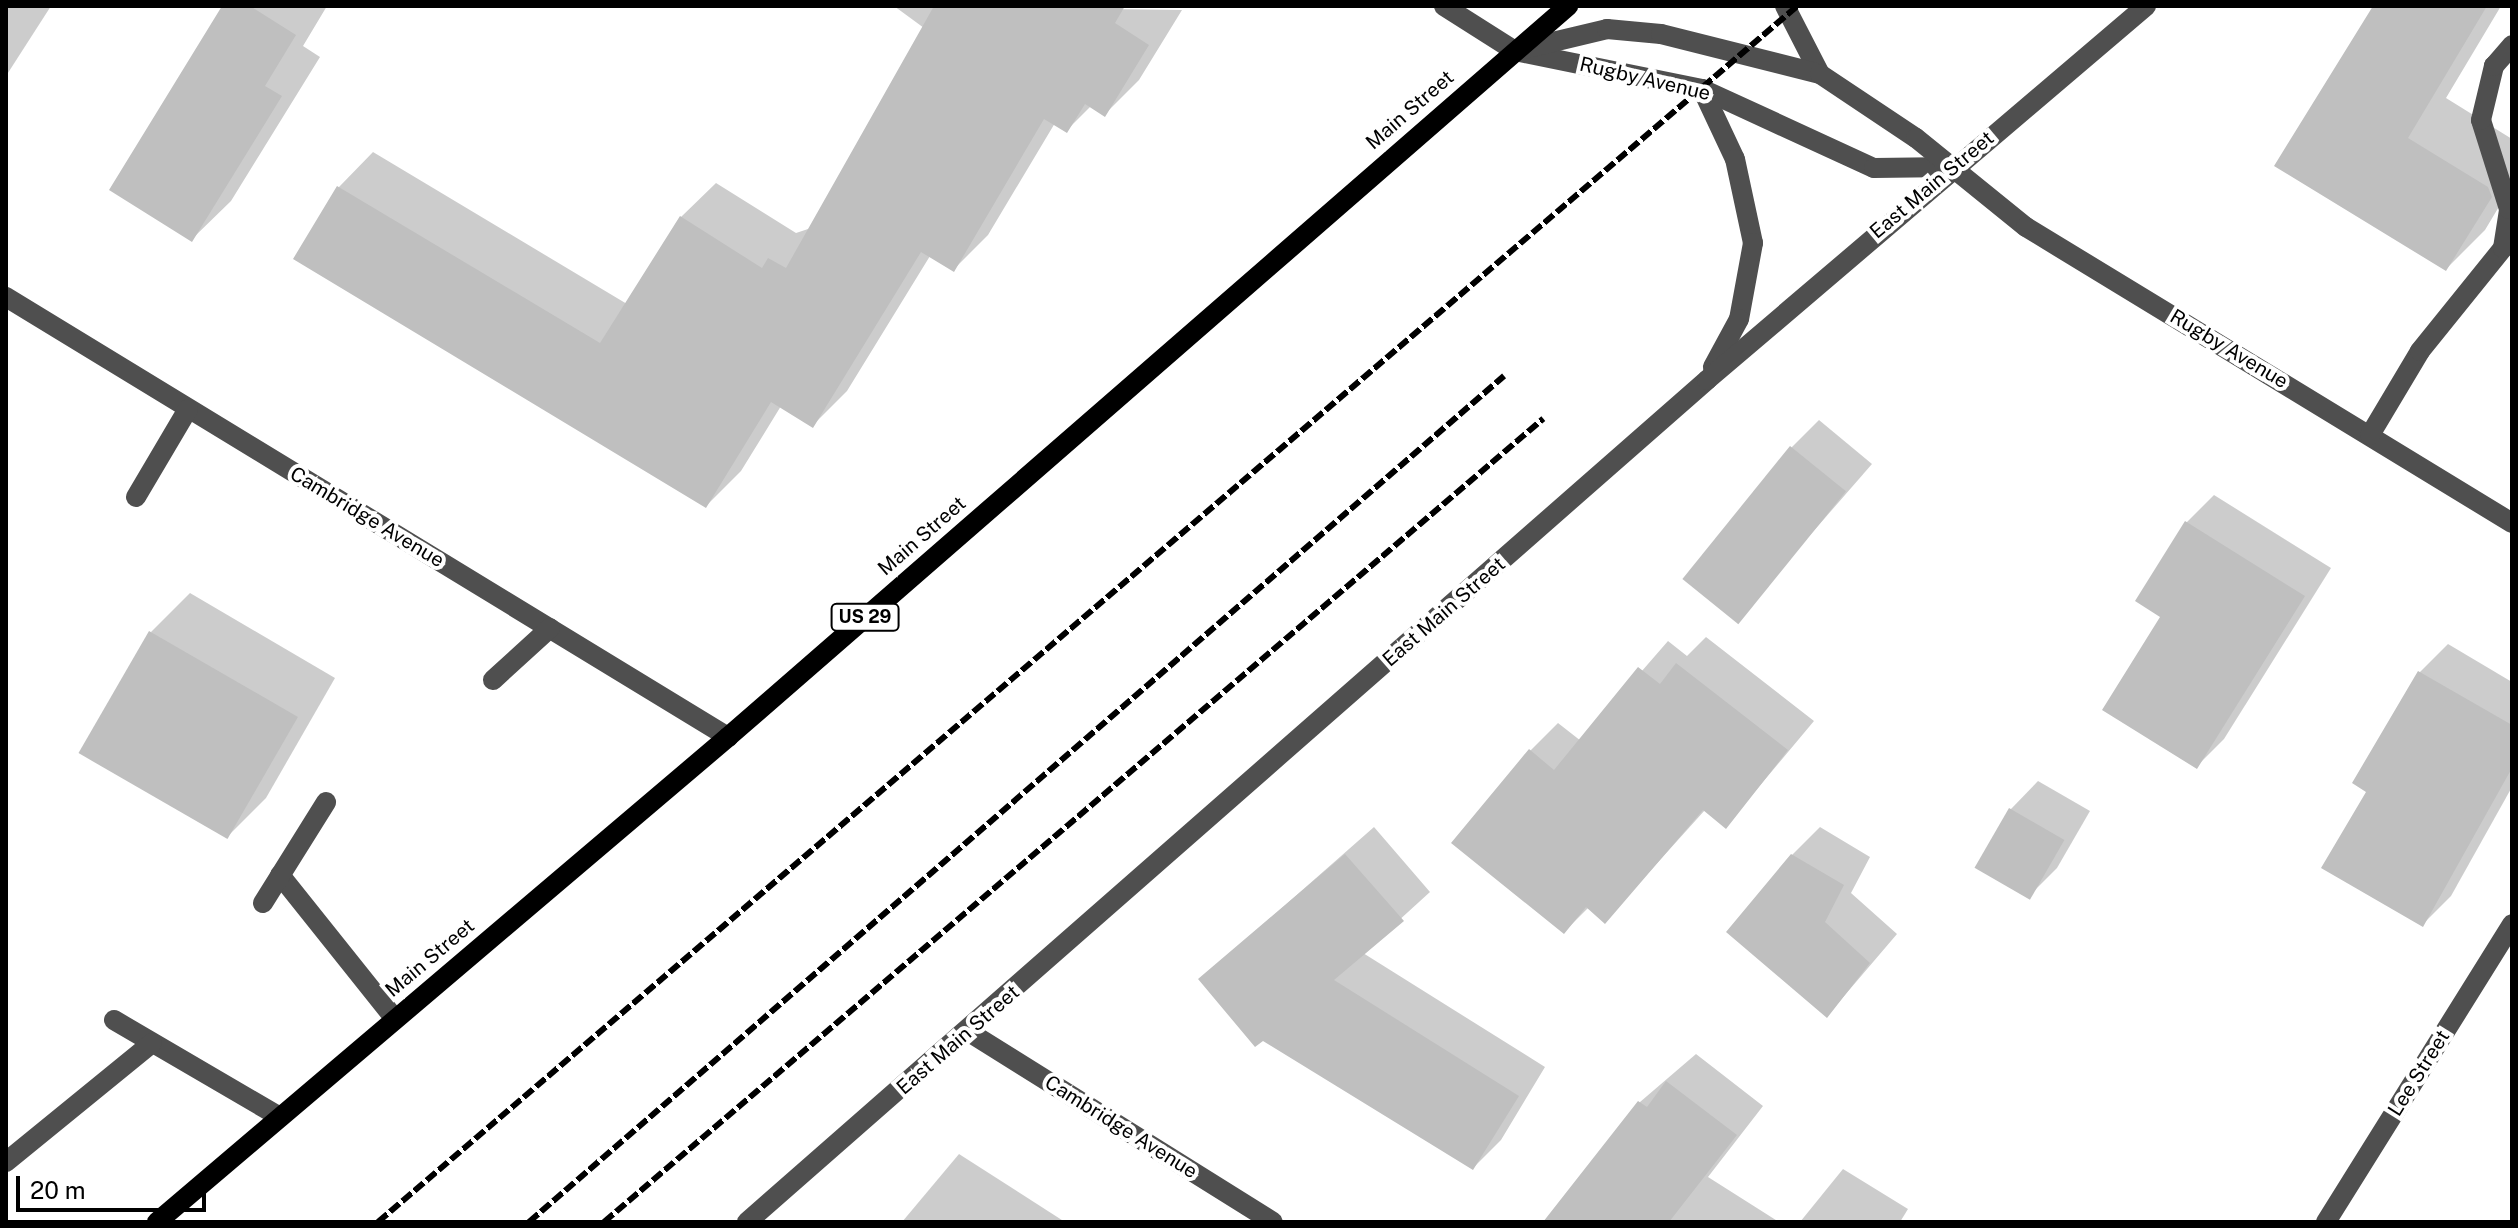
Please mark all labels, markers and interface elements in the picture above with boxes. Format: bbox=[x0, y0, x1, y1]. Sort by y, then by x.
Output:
street label: Rugby Avenue bbox=[1577, 52, 1713, 106]
street label: Main Street bbox=[1361, 65, 1459, 155]
street label: East Main Street bbox=[1865, 126, 1999, 244]
street label: Rugby Avenue bbox=[2166, 304, 2292, 394]
street label: Cambridge Avenue bbox=[286, 461, 448, 573]
street label: Main Street bbox=[873, 491, 971, 581]
street label: East Main Street bbox=[1378, 552, 1510, 672]
road number: US 29 bbox=[829, 603, 901, 631]
street label: Main Street bbox=[381, 914, 479, 1002]
street label: East Main Street bbox=[892, 980, 1024, 1100]
street label: Lee Street bbox=[2383, 1025, 2455, 1121]
street label: Cambridge Avenue bbox=[1040, 1070, 1202, 1184]
scale bar bbox=[20, 1160, 210, 1210]
text: 20 m bbox=[30, 1176, 86, 1204]

